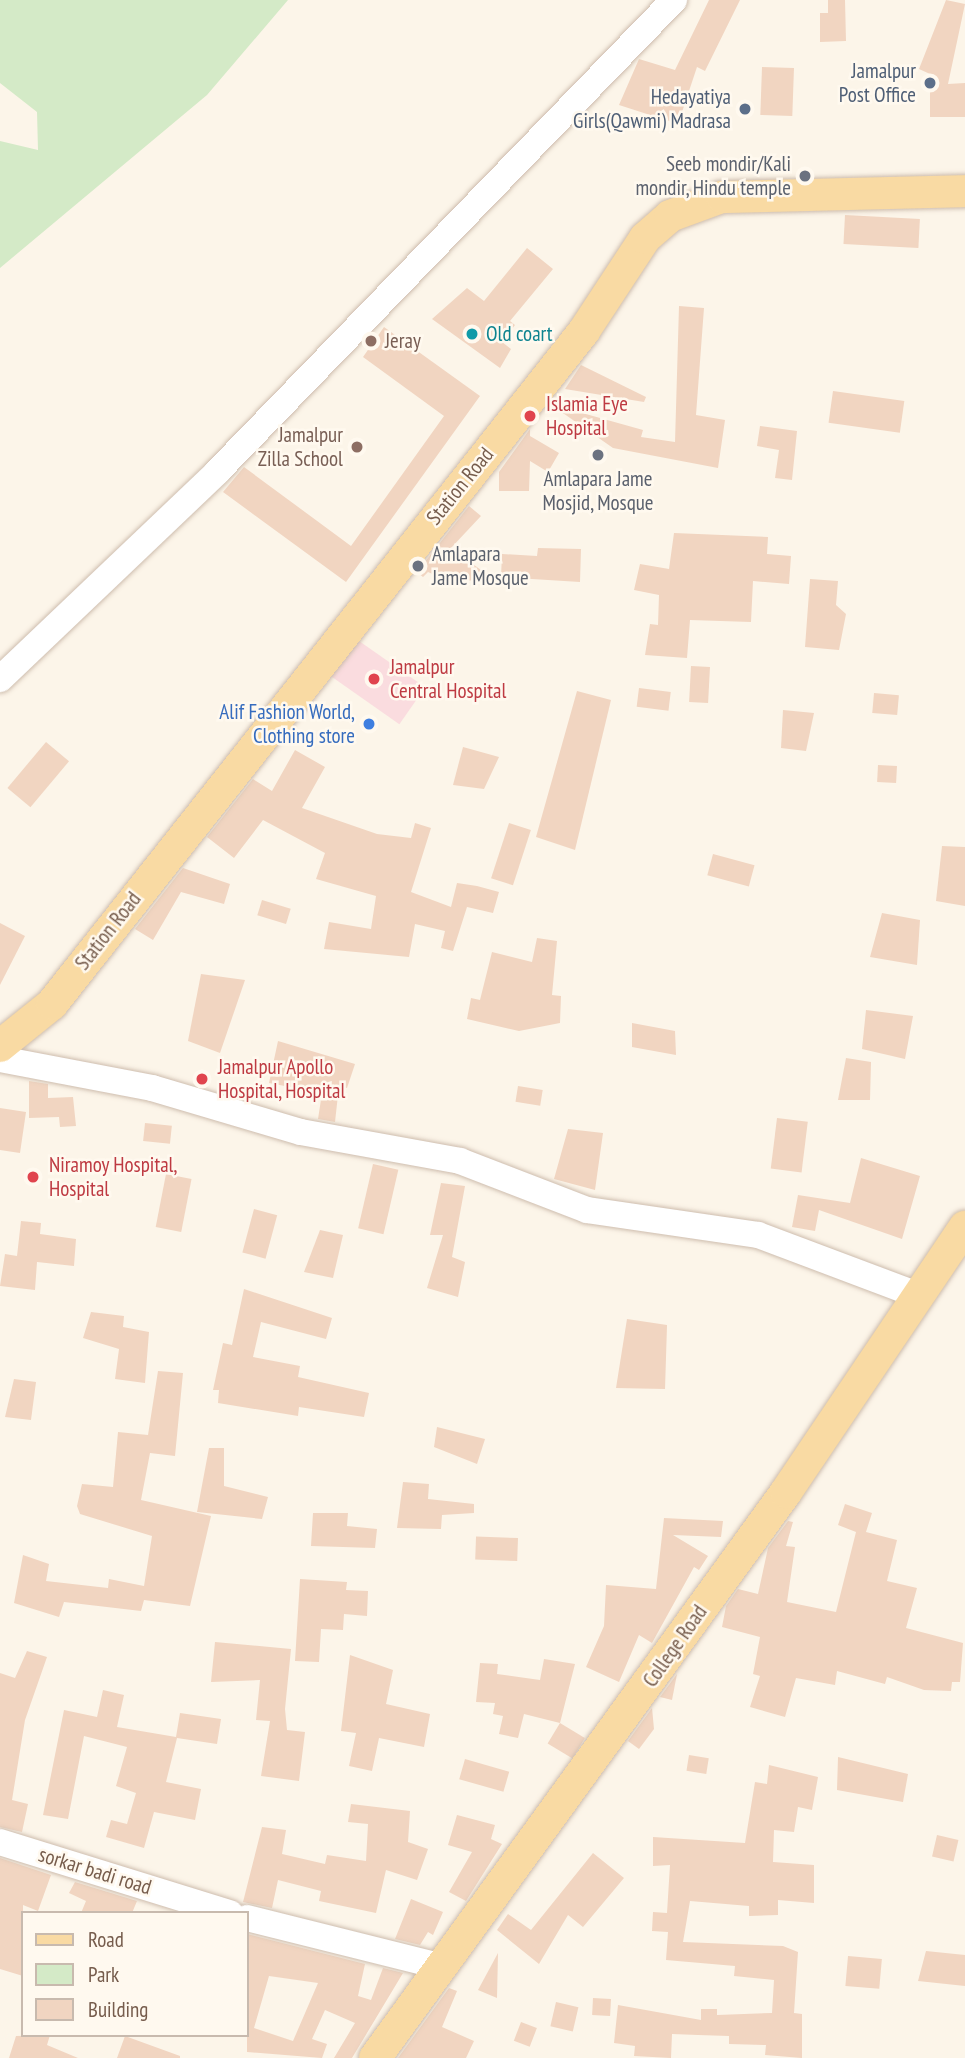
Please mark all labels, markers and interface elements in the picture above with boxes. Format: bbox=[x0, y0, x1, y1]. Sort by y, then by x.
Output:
place label: Jamalpur Post Office bbox=[839, 58, 916, 108]
marker: Jamalpur Post Office bbox=[922, 75, 938, 91]
place label: Hedayatiya Girls(Qawmi) Madrasa bbox=[573, 84, 731, 134]
marker: Hedayatiya Girls(Qawmi) Madrasa bbox=[737, 101, 753, 117]
place label: Seeb mondir/Kali mondir, Hindu temple bbox=[634, 151, 791, 201]
marker: Seeb mondir/Kali mondir, Hindu temple bbox=[797, 168, 813, 184]
place label: Old coart bbox=[486, 321, 553, 347]
marker: Old coart bbox=[464, 326, 480, 342]
place label: Jeray bbox=[385, 328, 421, 354]
marker: Jeray bbox=[363, 333, 379, 349]
place label: Islamia Eye Hospital bbox=[546, 391, 628, 441]
marker: Islamia Eye Hospital bbox=[520, 406, 540, 426]
place label: Jamalpur Zilla School bbox=[258, 422, 343, 472]
marker: Jamalpur Zilla School bbox=[349, 439, 365, 455]
street label: Station Road bbox=[421, 442, 499, 530]
marker: Amlapara Jame Mosjid, Mosque bbox=[590, 447, 606, 463]
place label: Amlapara Jame Mosjid, Mosque bbox=[542, 466, 654, 516]
place label: Amlapara Jame Mosque bbox=[432, 541, 529, 591]
marker: Amlapara Jame Mosque bbox=[410, 558, 426, 574]
place label: Jamalpur Central Hospital bbox=[390, 654, 506, 704]
marker: Jamalpur Central Hospital bbox=[364, 669, 384, 689]
place label: Alif Fashion World, Clothing store bbox=[219, 699, 355, 749]
marker: Alif Fashion World, Clothing store bbox=[361, 716, 377, 732]
street label: Station Road bbox=[70, 887, 146, 975]
place label: Jamalpur Apollo Hospital, Hospital bbox=[218, 1054, 347, 1104]
marker: Jamalpur Apollo Hospital, Hospital bbox=[192, 1069, 212, 1089]
place label: Niramoy Hospital, Hospital bbox=[49, 1152, 178, 1202]
marker: Niramoy Hospital, Hospital bbox=[23, 1167, 43, 1187]
street label: College Road bbox=[638, 1600, 712, 1692]
street label: sorkar badi road bbox=[36, 1842, 154, 1900]
legend bbox=[21, 1911, 248, 2037]
text: Road bbox=[88, 1926, 124, 1953]
text: Park bbox=[88, 1961, 119, 1988]
text: Building bbox=[88, 1996, 148, 2023]

